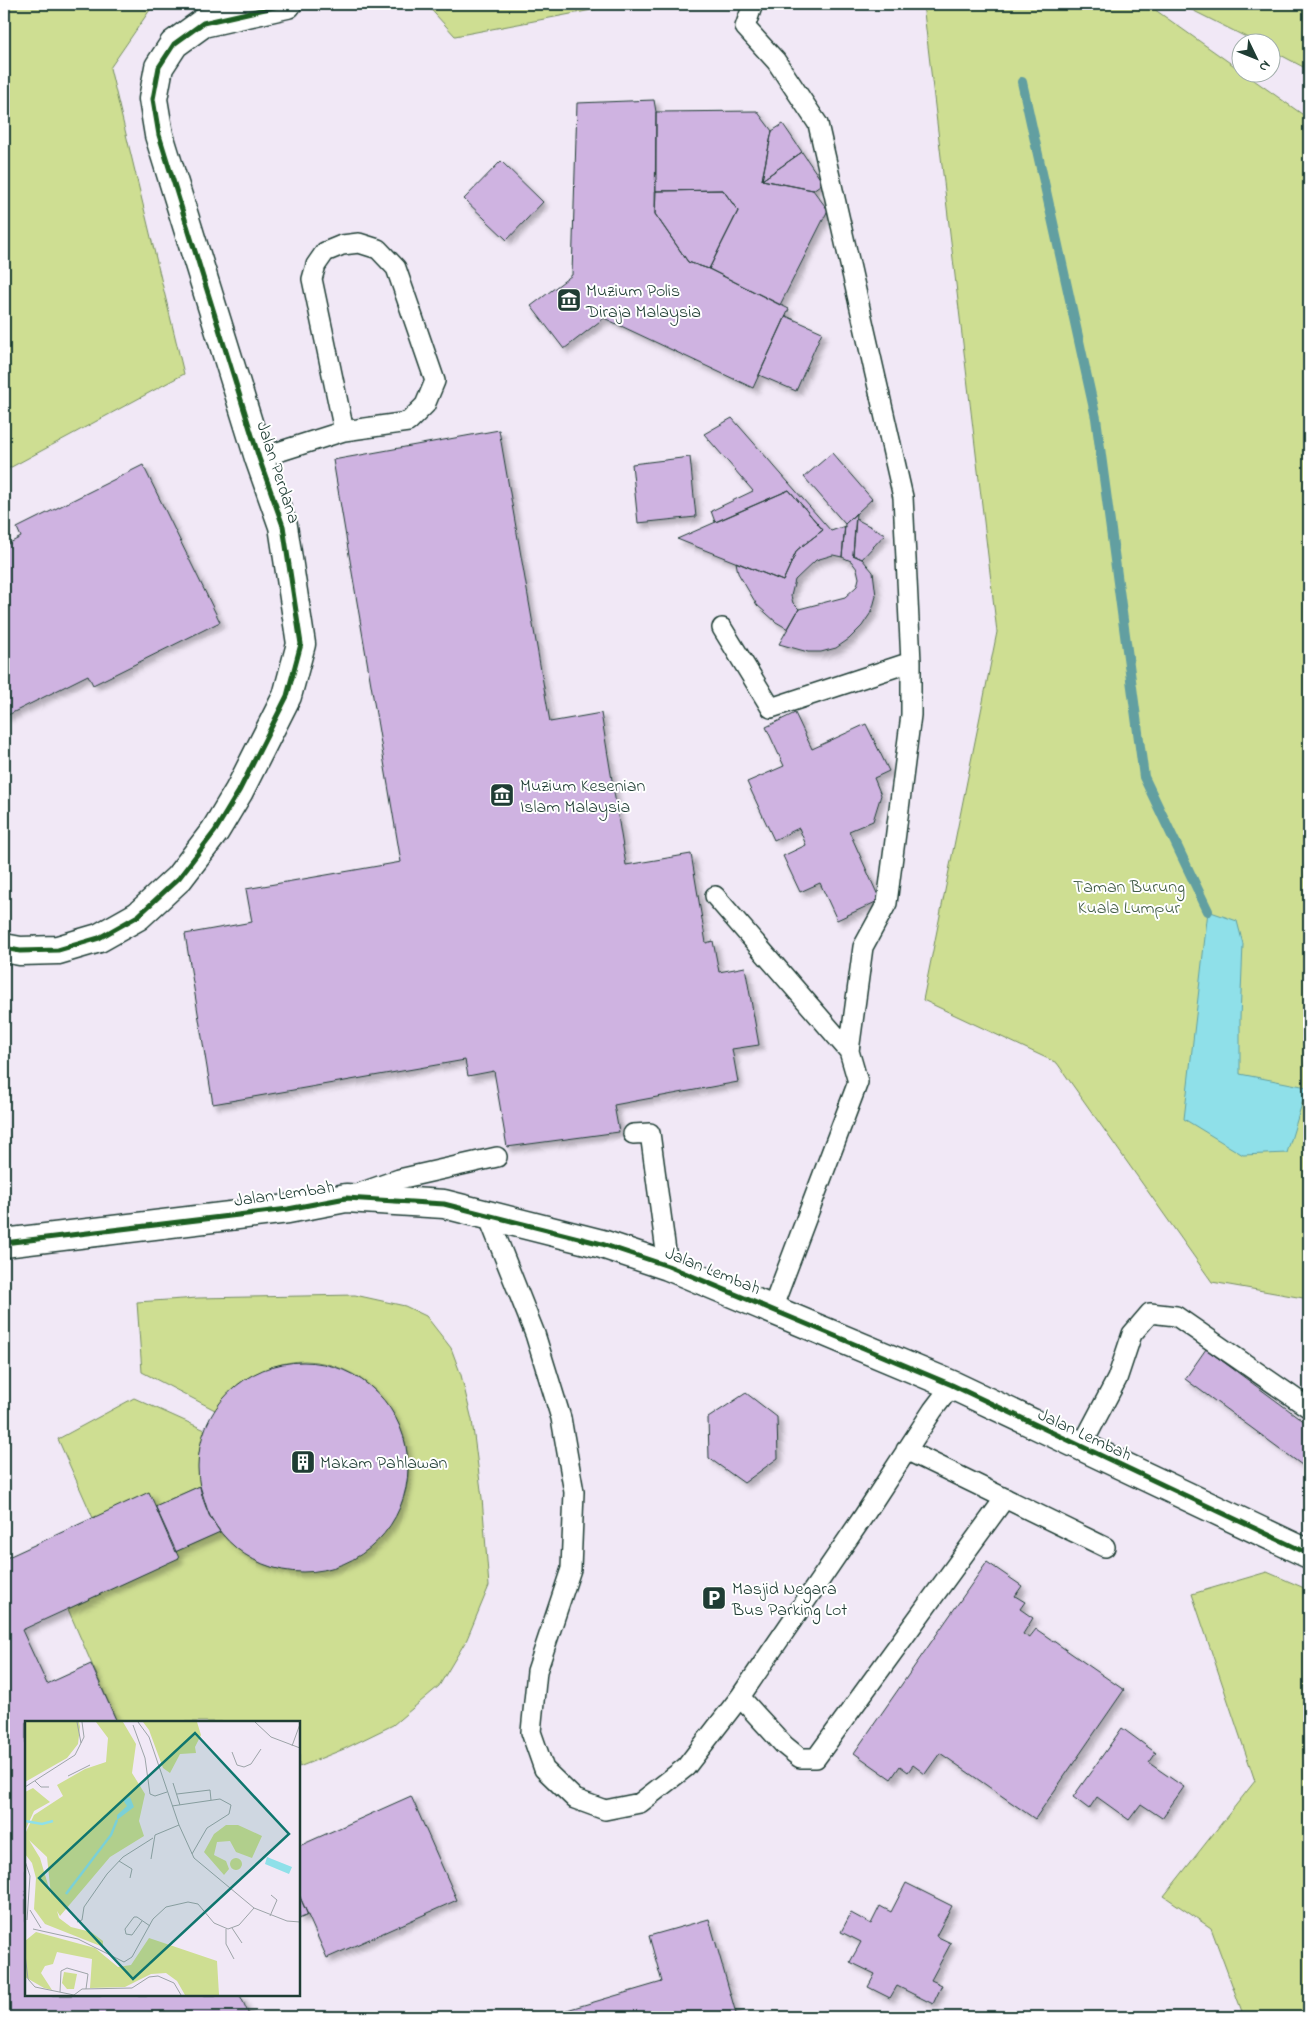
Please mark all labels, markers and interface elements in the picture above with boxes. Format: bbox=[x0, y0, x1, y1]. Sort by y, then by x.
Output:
north arrow bbox=[1230, 32, 1280, 82]
text: N bbox=[1254, 55, 1275, 76]
place label: Muzium Polis Diraja Malaysia bbox=[585, 279, 701, 326]
museum icon: Muzium Polis Diraja Malaysia bbox=[556, 287, 582, 313]
street label: Jalan Perdana bbox=[248, 418, 306, 527]
place label: Muzium Kesenian Islam Malaysia bbox=[520, 774, 646, 821]
museum icon: Muzium Kesenian Islam Malaysia bbox=[489, 782, 515, 808]
park label: Taman Burung Kuala Lumpur bbox=[1073, 875, 1185, 922]
street label: Jalan Lembah bbox=[232, 1175, 336, 1215]
street label: Jalan Lembah bbox=[661, 1241, 764, 1303]
street label: Jalan Lembah bbox=[1033, 1403, 1135, 1469]
building icon: Makam Pahlawan bbox=[290, 1449, 316, 1475]
place label: Makam Pahlawan bbox=[320, 1451, 448, 1477]
place label: Masjid Negara Bus Parking Lot bbox=[731, 1577, 847, 1625]
parking icon: Masjid Negara Bus Parking Lot bbox=[701, 1585, 727, 1611]
inset map bbox=[25, 1721, 300, 1996]

